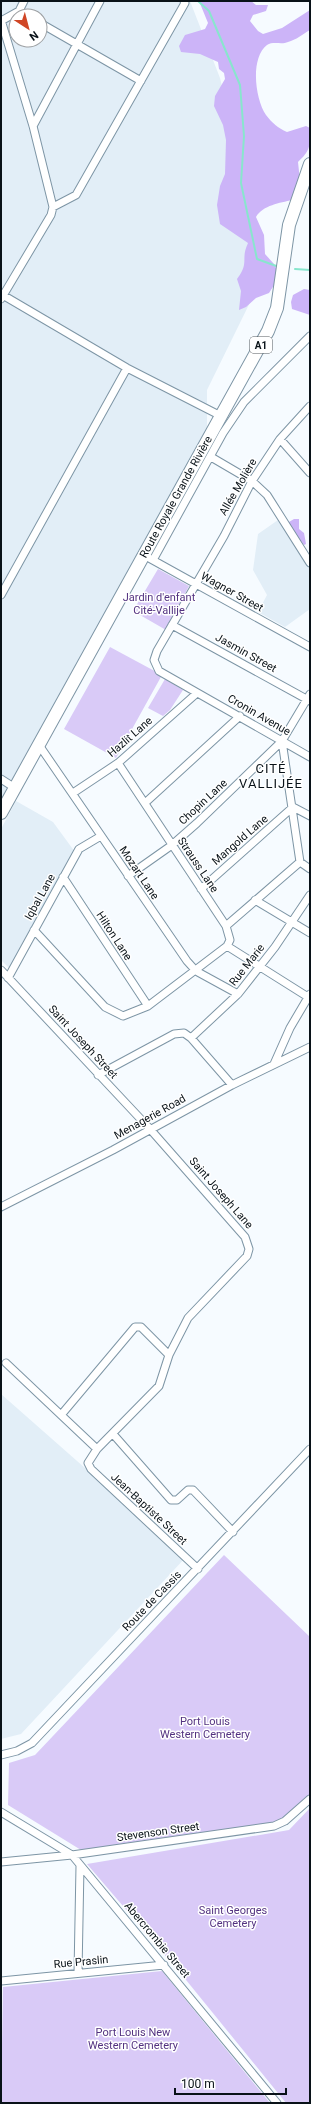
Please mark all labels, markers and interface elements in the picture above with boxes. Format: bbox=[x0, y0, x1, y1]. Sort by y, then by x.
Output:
north arrow bbox=[8, 8, 48, 48]
text: N bbox=[26, 28, 41, 43]
road number: A1 bbox=[250, 337, 272, 353]
street label: Route Royale Grande Rivière bbox=[137, 434, 215, 560]
street label: Allée Molière bbox=[217, 456, 260, 518]
street label: Wagner Street bbox=[199, 570, 266, 615]
park label: Jardin d'enfant Cité-Vallije bbox=[123, 591, 196, 617]
street label: Jasmin Street bbox=[213, 631, 279, 675]
street label: Cronin Avenue bbox=[225, 692, 293, 738]
street label: Hazlit Lane bbox=[105, 714, 155, 760]
district label: CITÉ VALLIJÉE bbox=[239, 761, 303, 791]
street label: Chopin Lane bbox=[176, 776, 230, 828]
street label: Mangold Lane bbox=[209, 812, 271, 868]
street label: Strauss Lane bbox=[175, 835, 221, 895]
street label: Mozart Lane bbox=[116, 844, 162, 902]
street label: Iqbal Lane bbox=[22, 872, 58, 922]
street label: Hilton Lane bbox=[93, 909, 135, 963]
street label: Rue Marie bbox=[227, 941, 267, 988]
street label: Saint Joseph Street bbox=[46, 1003, 121, 1082]
street label: Menagerie Road bbox=[112, 1092, 188, 1142]
street label: Saint Joseph Lane bbox=[186, 1155, 256, 1231]
street label: Jean-Baptiste Street bbox=[108, 1470, 190, 1548]
street label: Route de Cassis bbox=[120, 1568, 184, 1634]
park label: Port Louis Western Cemetery bbox=[160, 1715, 251, 1741]
street label: Stevenson Street bbox=[116, 1820, 200, 1844]
street label: Abercrombie Street bbox=[122, 1900, 193, 1981]
park label: Saint Georges Cemetery bbox=[199, 1904, 268, 1930]
street label: Rue Praslin bbox=[53, 1953, 109, 1971]
park label: Port Louis New Western Cemetery bbox=[88, 2026, 179, 2052]
scale bar bbox=[175, 2070, 286, 2096]
text: 100 m bbox=[181, 2077, 215, 2091]

